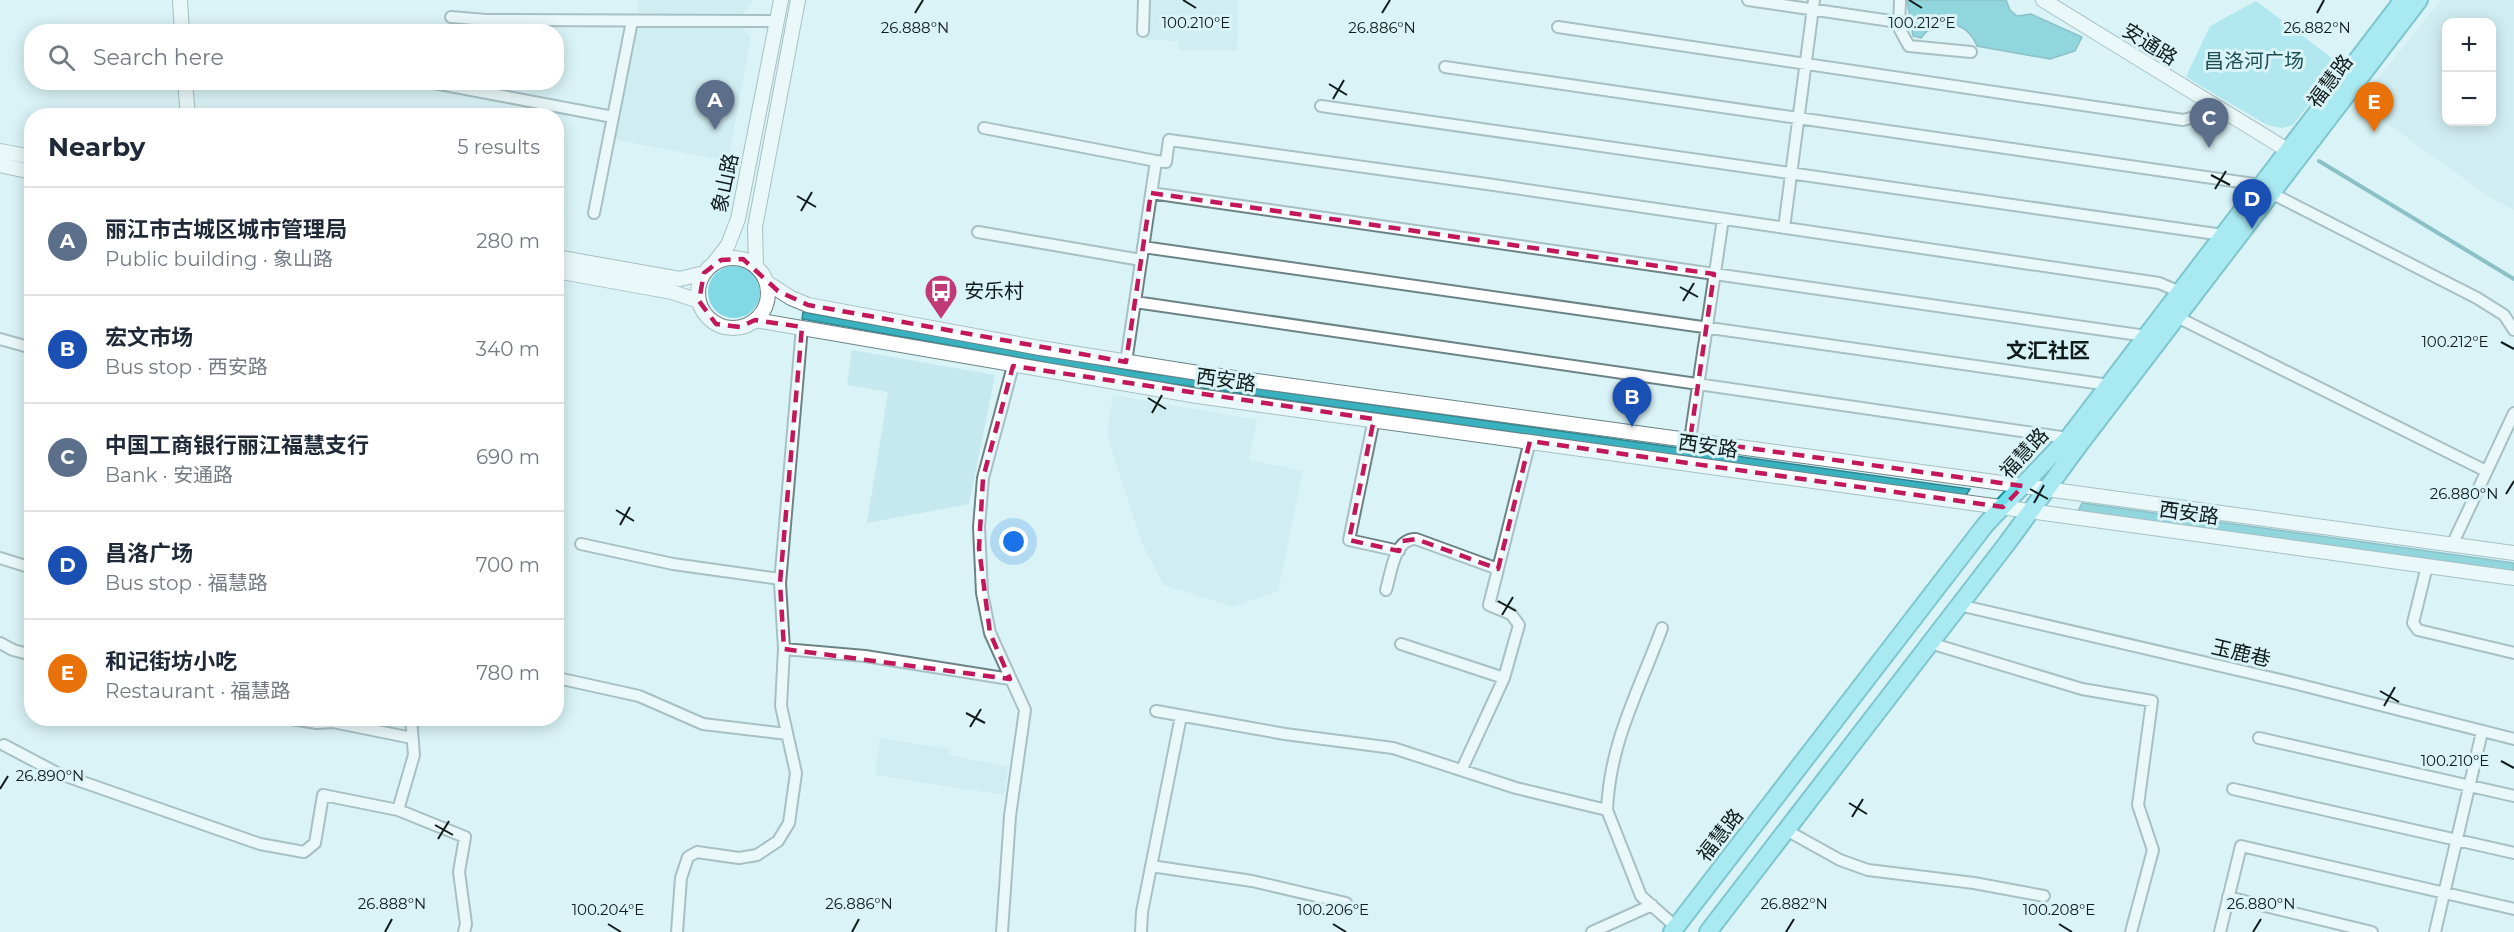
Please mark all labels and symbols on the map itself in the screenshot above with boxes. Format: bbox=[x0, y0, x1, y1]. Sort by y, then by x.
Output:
text: 100.210°E bbox=[1162, 13, 1230, 32]
text: 100.212°E bbox=[1888, 13, 1956, 32]
text: 26.888°N bbox=[881, 18, 949, 37]
text: 26.886°N bbox=[1348, 18, 1416, 37]
street label: 安通路 bbox=[2118, 18, 2182, 70]
text: 26.882°N bbox=[2283, 18, 2351, 37]
park label: 昌洛河广场 bbox=[2204, 49, 2304, 73]
street label: 福慧路 bbox=[2302, 50, 2358, 112]
pin: A bbox=[696, 80, 734, 130]
pin: E bbox=[2354, 82, 2394, 132]
pin: C bbox=[2190, 98, 2228, 148]
street label: 象山路 bbox=[707, 151, 743, 215]
pin: D bbox=[2232, 180, 2272, 229]
bus stop icon: 安乐村 bbox=[923, 273, 959, 320]
place label: 安乐村 bbox=[964, 279, 1024, 303]
text: 100.212°E bbox=[2421, 332, 2489, 351]
district label: 文汇社区 bbox=[2006, 338, 2090, 363]
street label: 西安路 bbox=[1195, 364, 1257, 396]
pin: B bbox=[1612, 378, 1652, 427]
street label: 福慧路 bbox=[1995, 423, 2053, 483]
street label: 西安路 bbox=[1677, 430, 1739, 462]
text: 26.880°N bbox=[2430, 484, 2498, 503]
street label: 西安路 bbox=[2158, 497, 2220, 529]
your location bbox=[999, 527, 1028, 556]
street label: 玉鹿巷 bbox=[2209, 635, 2273, 671]
text: 100.210°E bbox=[2421, 751, 2489, 770]
text: 26.890°N bbox=[16, 766, 84, 785]
street label: 福慧路 bbox=[1692, 804, 1748, 866]
text: 26.888°N bbox=[358, 894, 426, 913]
text: 26.886°N bbox=[825, 894, 893, 913]
text: 26.882°N bbox=[1760, 894, 1828, 913]
text: 26.880°N bbox=[2227, 894, 2295, 913]
text: 100.204°E bbox=[572, 900, 644, 919]
text: 100.206°E bbox=[1297, 900, 1369, 919]
text: 100.208°E bbox=[2023, 900, 2095, 919]

